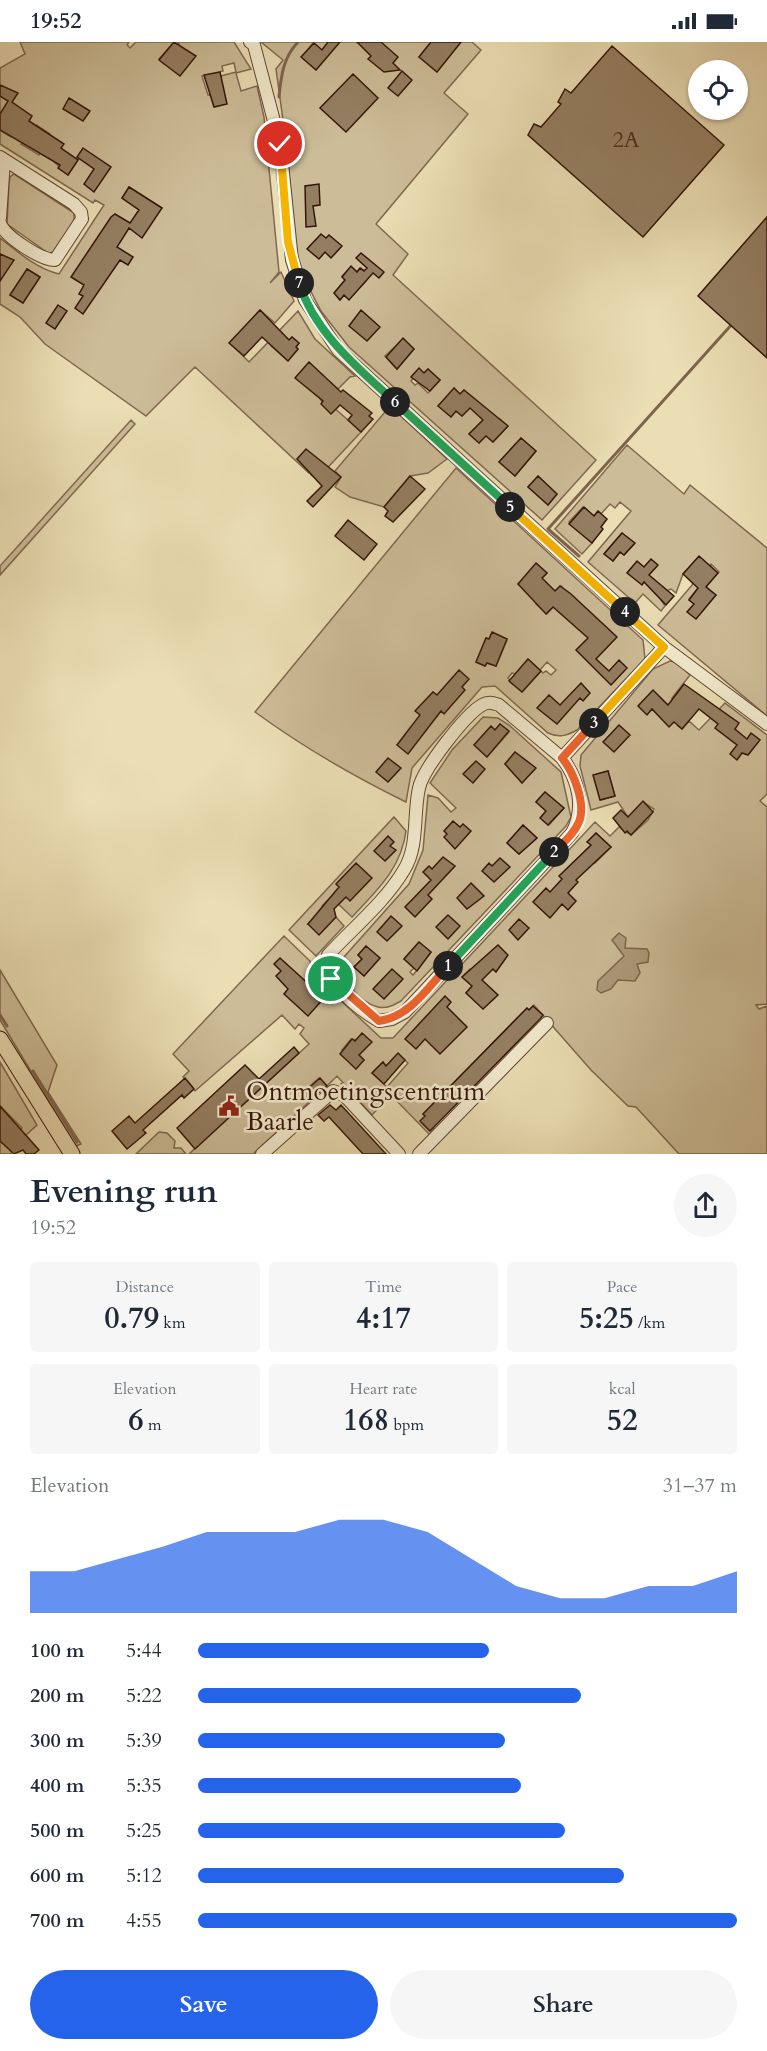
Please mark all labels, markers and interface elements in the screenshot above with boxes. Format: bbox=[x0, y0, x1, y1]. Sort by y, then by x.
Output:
text: 19:52 bbox=[30, 6, 81, 36]
map controls bbox=[688, 60, 748, 120]
button: locate bbox=[688, 60, 748, 120]
pin bbox=[254, 118, 305, 169]
house number: 2A bbox=[613, 125, 640, 155]
icon: check bbox=[263, 127, 296, 160]
pin: 7 bbox=[284, 268, 314, 298]
text: 7 bbox=[295, 272, 303, 294]
pin: 6 bbox=[380, 387, 410, 417]
text: 6 bbox=[391, 391, 399, 413]
pin: 5 bbox=[495, 492, 525, 522]
text: 5 bbox=[506, 496, 514, 518]
pin: 4 bbox=[610, 597, 640, 627]
text: 4 bbox=[621, 601, 629, 623]
pin: 3 bbox=[579, 708, 609, 738]
text: 3 bbox=[590, 712, 598, 734]
pin: 2 bbox=[539, 837, 569, 867]
text: 2 bbox=[550, 841, 558, 863]
pin: 1 bbox=[433, 951, 463, 981]
pin bbox=[305, 953, 356, 1004]
text: 1 bbox=[444, 955, 452, 977]
icon: arrive bbox=[314, 962, 347, 995]
place label: Ontmoetingscentrum Baarle bbox=[246, 1074, 485, 1139]
public building icon: Ontmoetingscentrum Baarle bbox=[217, 1094, 241, 1118]
text: Evening run bbox=[30, 1169, 218, 1214]
button: share bbox=[674, 1174, 737, 1237]
text: 19:52 bbox=[30, 1214, 76, 1241]
text: Distance bbox=[116, 1276, 174, 1298]
text: Time bbox=[365, 1276, 402, 1298]
text: Pace bbox=[607, 1276, 638, 1298]
text: 0.79 bbox=[104, 1298, 159, 1339]
text: 4:17 bbox=[356, 1298, 411, 1339]
text: 5:25 bbox=[579, 1298, 634, 1339]
text: km bbox=[159, 1312, 185, 1334]
text: /km bbox=[634, 1312, 665, 1334]
text: Elevation bbox=[113, 1378, 177, 1400]
text: Heart rate bbox=[350, 1378, 417, 1400]
text: kcal bbox=[609, 1378, 636, 1400]
text: 6 bbox=[128, 1400, 144, 1441]
text: 168 bbox=[343, 1400, 389, 1441]
text: 52 bbox=[607, 1400, 638, 1441]
text: m bbox=[144, 1414, 161, 1436]
text: bpm bbox=[389, 1414, 424, 1436]
text: Elevation bbox=[30, 1472, 109, 1499]
text: 31–37 m bbox=[663, 1472, 737, 1499]
text: 100 m bbox=[30, 1637, 85, 1664]
text: 5:44 bbox=[126, 1637, 162, 1664]
text: 200 m bbox=[30, 1682, 85, 1709]
text: 5:22 bbox=[126, 1682, 162, 1709]
text: 300 m bbox=[30, 1727, 85, 1754]
text: 5:39 bbox=[126, 1727, 162, 1754]
text: 400 m bbox=[30, 1772, 85, 1799]
text: 5:35 bbox=[126, 1772, 162, 1799]
text: 500 m bbox=[30, 1817, 85, 1844]
text: 5:25 bbox=[126, 1817, 162, 1844]
text: 600 m bbox=[30, 1862, 85, 1889]
text: 5:12 bbox=[126, 1862, 162, 1889]
text: 700 m bbox=[30, 1907, 85, 1934]
text: 4:55 bbox=[126, 1907, 162, 1934]
button: Save bbox=[30, 1970, 378, 2039]
button: Share bbox=[390, 1970, 737, 2039]

